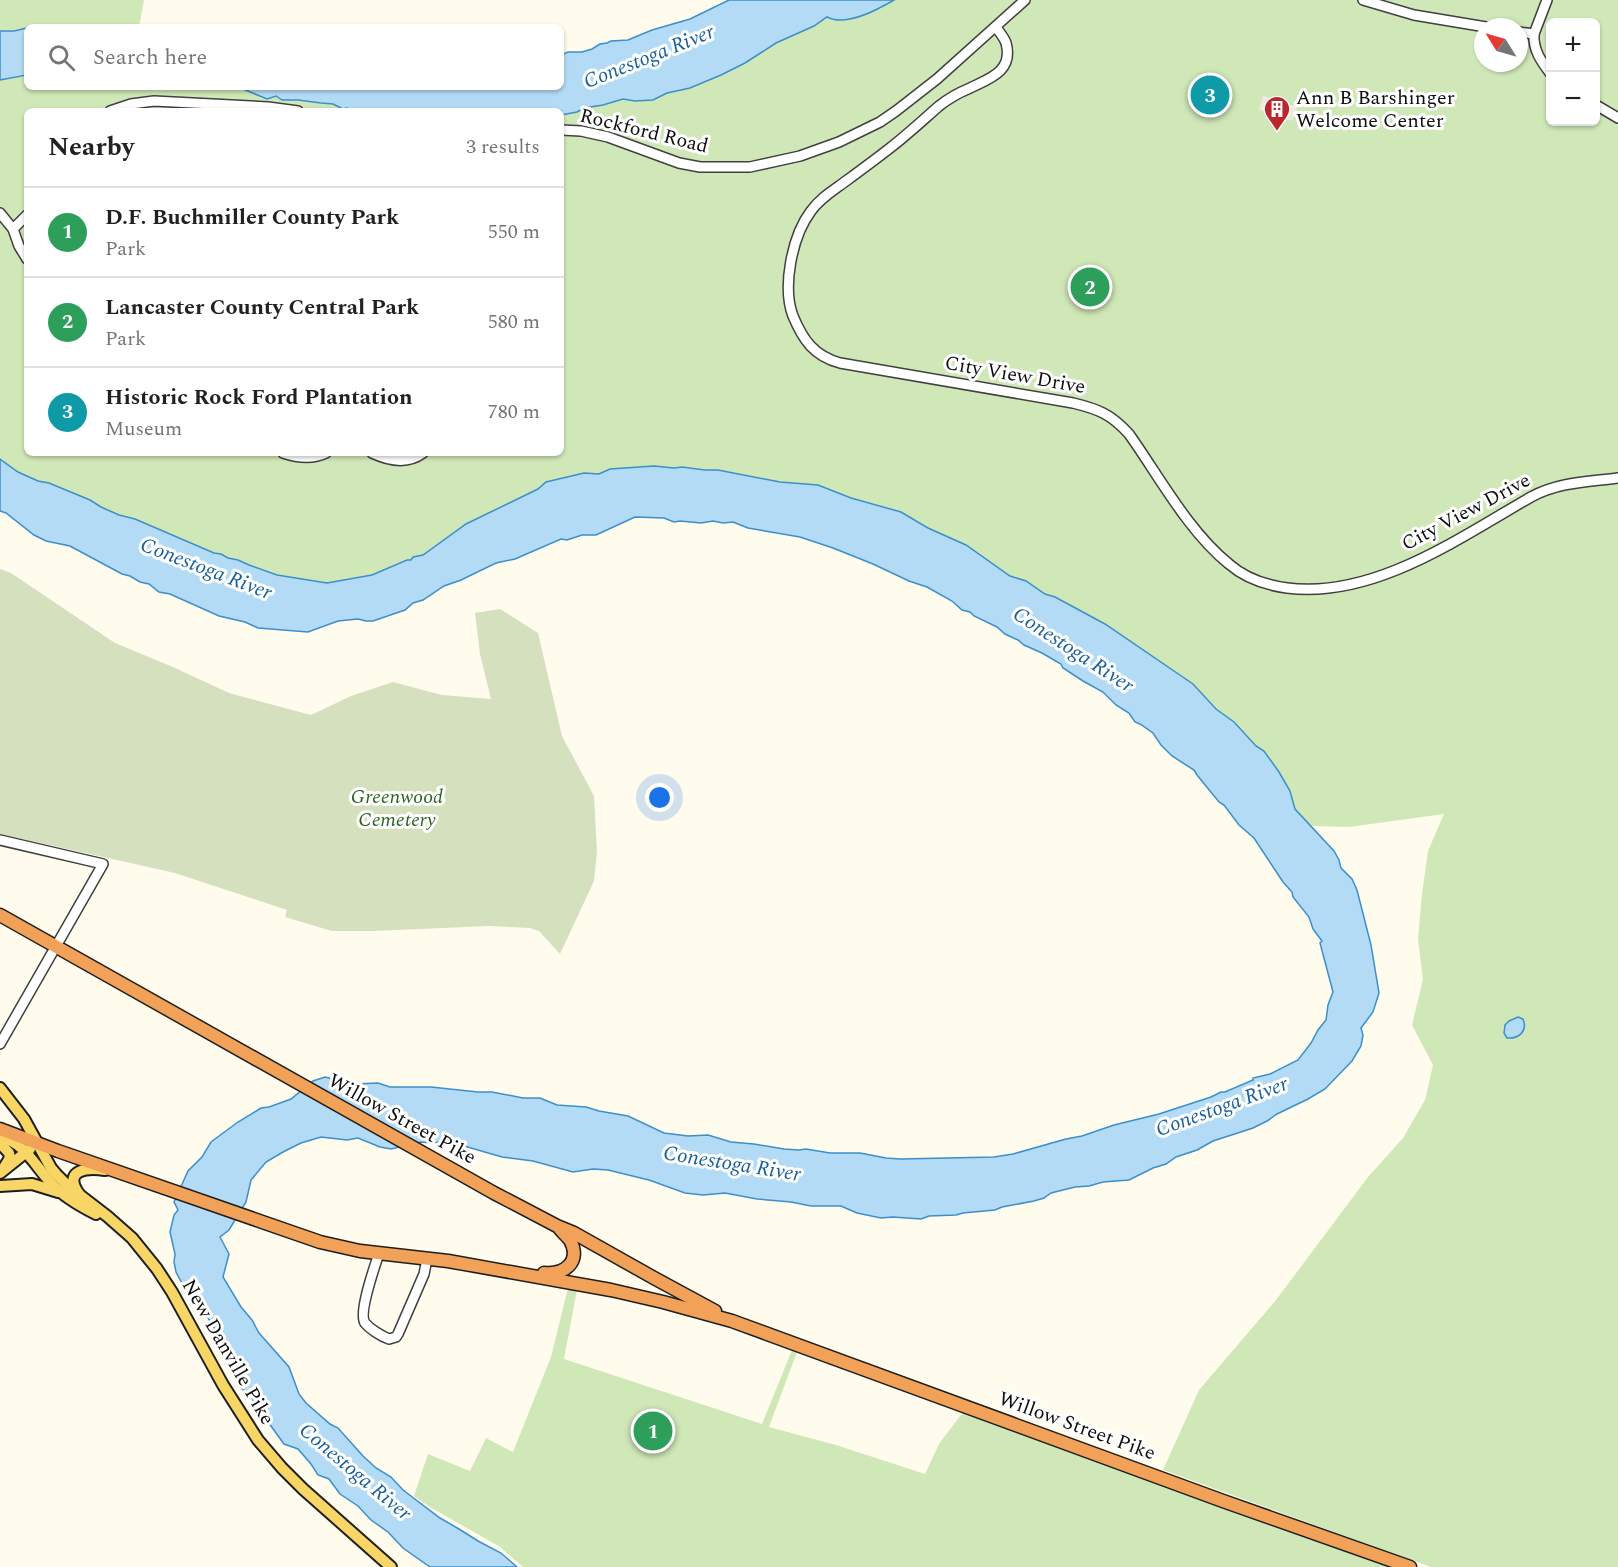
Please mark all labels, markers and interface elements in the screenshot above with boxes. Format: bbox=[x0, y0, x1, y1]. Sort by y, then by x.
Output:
water label: Conestoga River bbox=[579, 16, 720, 98]
north arrow bbox=[1474, 18, 1528, 72]
map controls bbox=[1546, 18, 1600, 126]
button: + bbox=[1546, 18, 1600, 72]
search box bbox=[24, 24, 564, 90]
icon: search bbox=[45, 41, 78, 74]
text: Search here bbox=[93, 41, 207, 74]
pin: 3 bbox=[1190, 72, 1230, 118]
button: − bbox=[1546, 72, 1600, 126]
place label: Ann B Barshinger Welcome Center bbox=[1296, 83, 1455, 136]
building icon: Ann B Barshinger Welcome Center bbox=[1262, 94, 1292, 132]
street label: Rockford Road bbox=[577, 101, 711, 161]
text: Nearby bbox=[48, 127, 134, 167]
text: 3 results bbox=[466, 132, 540, 162]
text: D.F. Buchmiller County Park bbox=[105, 201, 399, 234]
text: 1 bbox=[62, 217, 73, 247]
text: 550 m bbox=[488, 217, 540, 247]
text: Park bbox=[105, 234, 146, 264]
pin: 2 bbox=[1070, 264, 1110, 310]
text: Lancaster County Central Park bbox=[105, 291, 419, 324]
text: 2 bbox=[62, 307, 73, 337]
text: 580 m bbox=[488, 307, 540, 337]
text: Park bbox=[105, 324, 146, 354]
street label: City View Drive bbox=[942, 348, 1088, 402]
text: Historic Rock Ford Plantation bbox=[105, 381, 413, 414]
text: 3 bbox=[62, 397, 73, 427]
text: 780 m bbox=[488, 397, 540, 427]
text: Museum bbox=[105, 414, 182, 444]
street label: City View Drive bbox=[1396, 465, 1536, 559]
water label: Conestoga River bbox=[135, 529, 277, 609]
water label: Conestoga River bbox=[1006, 599, 1141, 702]
park label: Greenwood Cemetery bbox=[351, 782, 443, 835]
your location bbox=[645, 783, 674, 812]
street label: Willow Street Pike bbox=[322, 1066, 482, 1172]
water label: Conestoga River bbox=[1151, 1068, 1293, 1146]
water label: Conestoga River bbox=[661, 1137, 804, 1191]
street label: New Danville Pike bbox=[174, 1273, 282, 1431]
street label: Willow Street Pike bbox=[994, 1384, 1160, 1468]
pin: 1 bbox=[634, 1408, 672, 1454]
water label: Conestoga River bbox=[292, 1415, 419, 1529]

